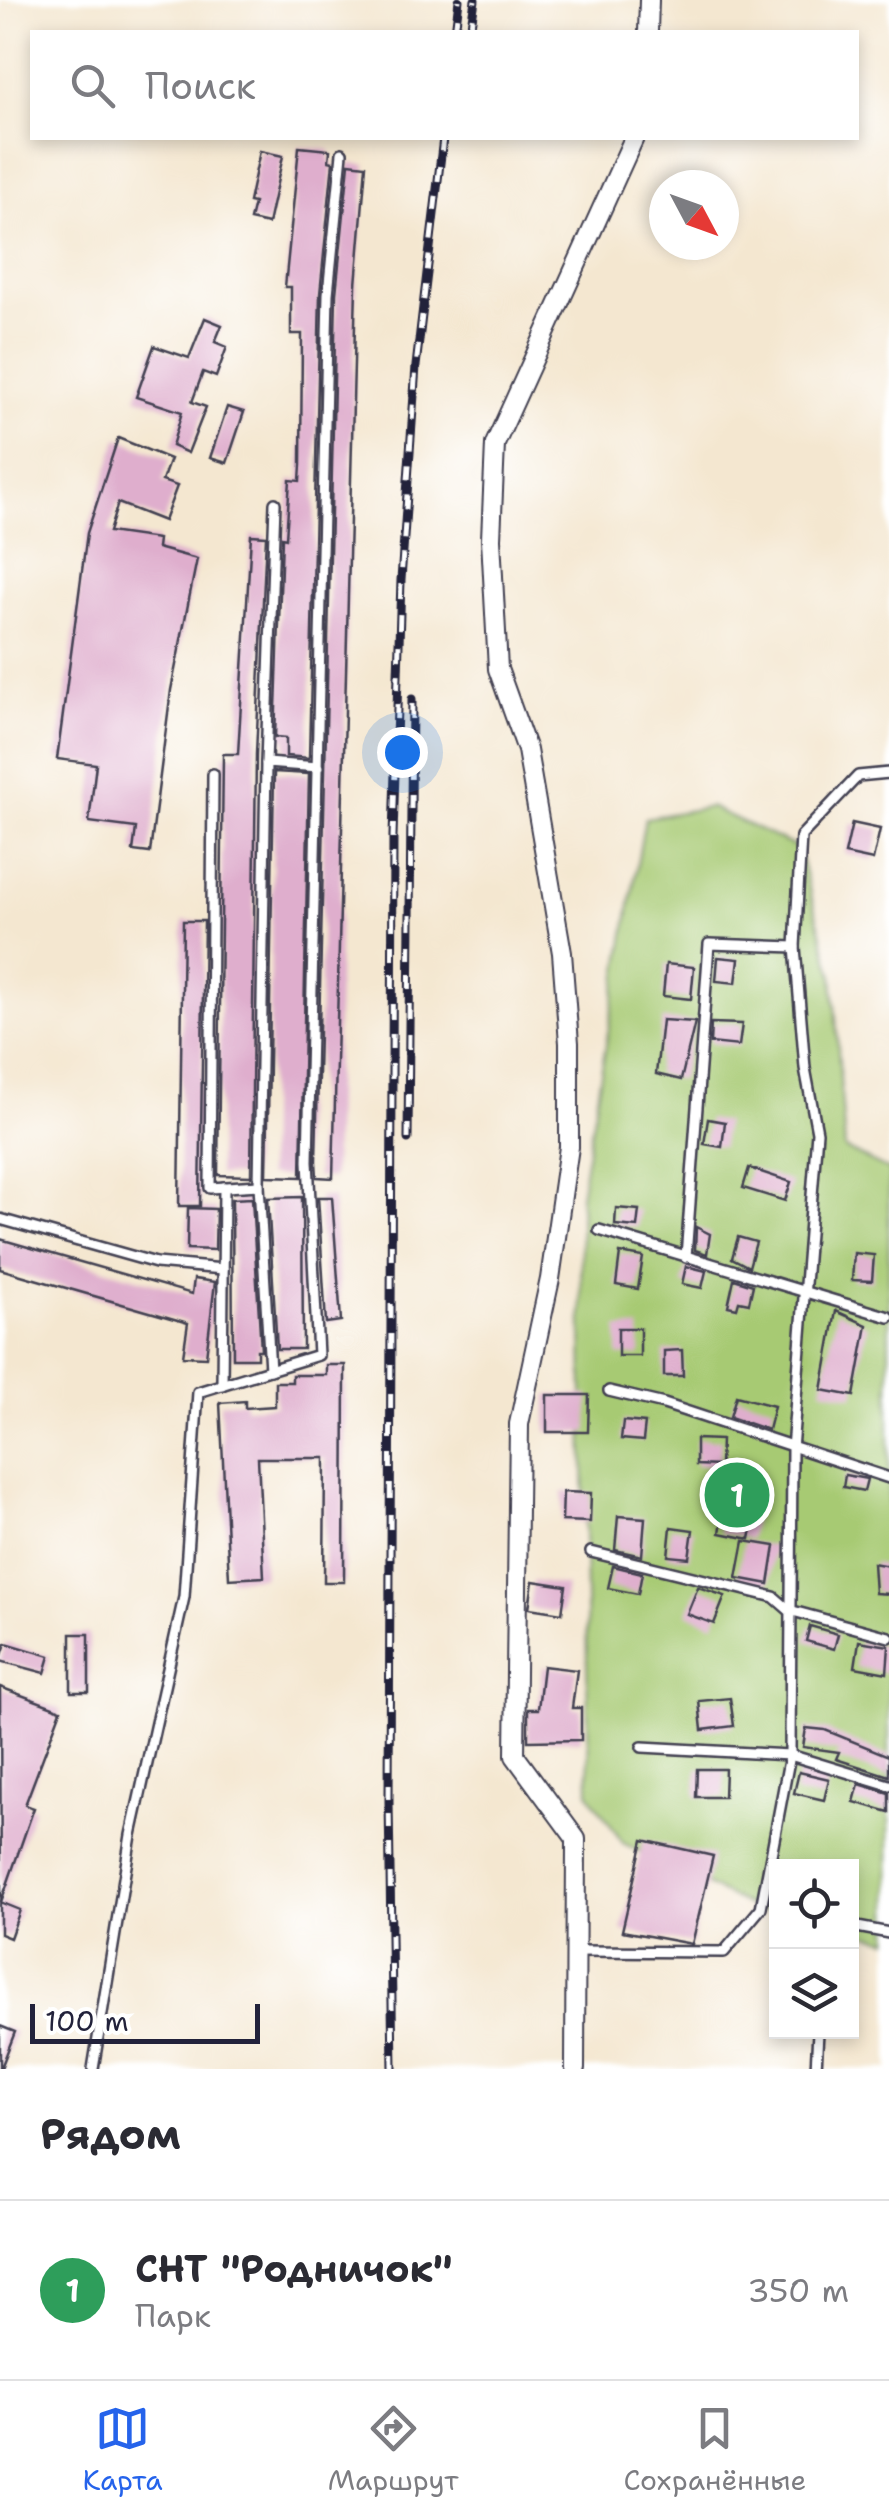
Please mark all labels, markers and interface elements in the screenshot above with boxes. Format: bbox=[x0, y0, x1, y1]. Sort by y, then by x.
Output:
search box bbox=[30, 30, 859, 140]
icon: search bbox=[65, 58, 120, 113]
text: Поиск bbox=[145, 60, 256, 111]
north arrow bbox=[649, 170, 739, 260]
your location bbox=[377, 727, 428, 778]
pin: 1 bbox=[704, 1458, 770, 1532]
map controls bbox=[769, 1859, 859, 2039]
button: locate bbox=[769, 1859, 859, 1949]
button: layers bbox=[769, 1949, 859, 2039]
scale bar bbox=[30, 1999, 260, 2044]
text: 100 m bbox=[45, 2002, 129, 2040]
text: Рядом bbox=[40, 2106, 181, 2162]
text: СНТ "Родничок" bbox=[135, 2243, 453, 2294]
text: 1 bbox=[65, 2269, 80, 2312]
text: 350 m bbox=[747, 2269, 849, 2312]
text: Парк bbox=[135, 2294, 211, 2337]
tab: Карта bbox=[83, 2401, 163, 2499]
tab: Маршрут bbox=[328, 2401, 458, 2499]
tab: Сохранённые bbox=[624, 2401, 806, 2499]

